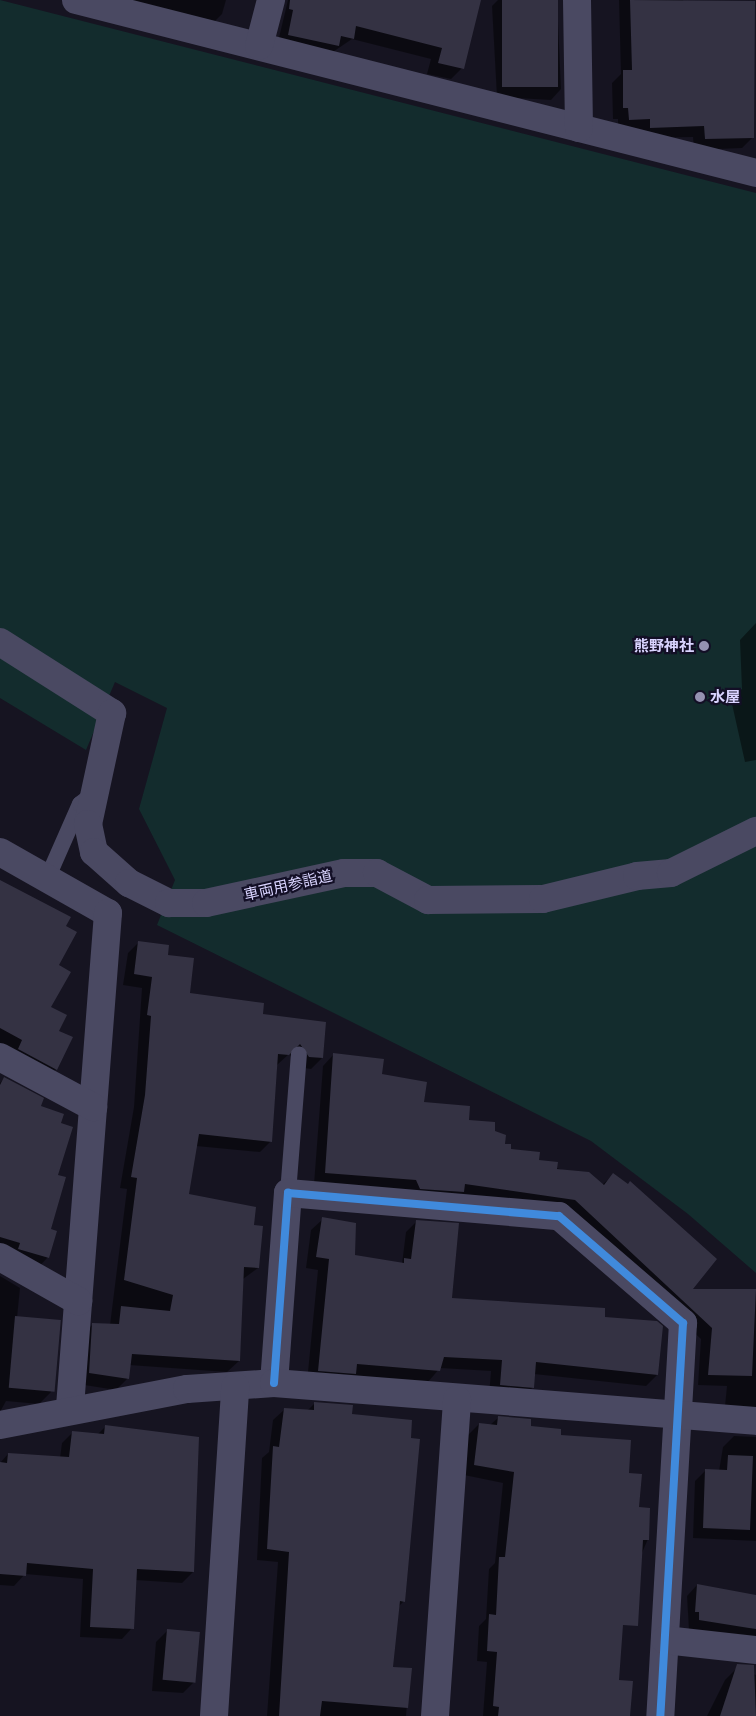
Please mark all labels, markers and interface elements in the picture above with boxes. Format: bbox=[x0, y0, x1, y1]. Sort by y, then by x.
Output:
place label: 熊野神社 bbox=[634, 637, 694, 655]
marker: 熊野神社 bbox=[698, 640, 710, 652]
place label: 水屋 bbox=[710, 688, 740, 706]
marker: 水屋 bbox=[694, 691, 706, 703]
street label: 車両用参詣道 bbox=[242, 866, 334, 904]

